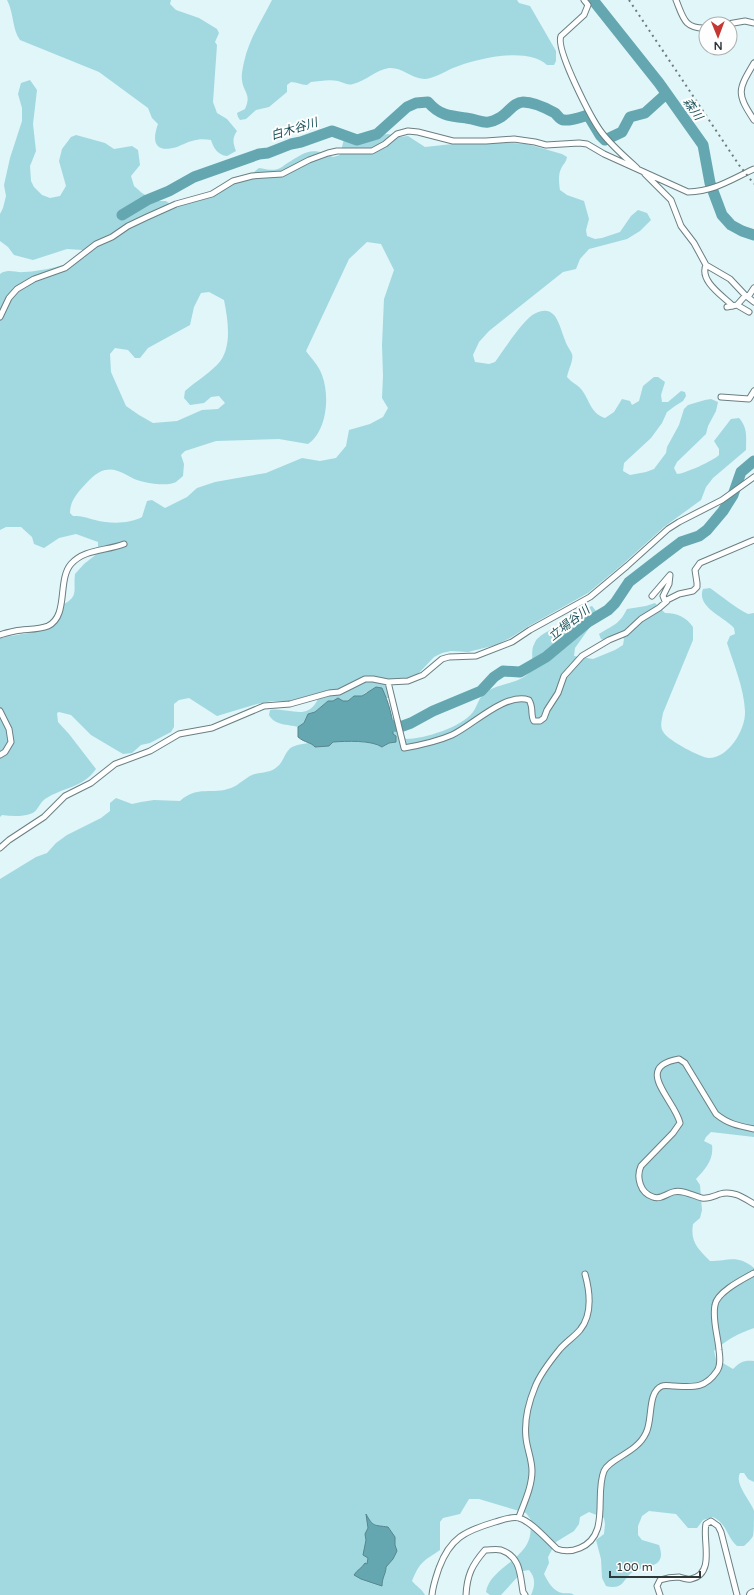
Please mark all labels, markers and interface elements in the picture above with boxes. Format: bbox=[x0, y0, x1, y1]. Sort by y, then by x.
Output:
north arrow bbox=[698, 16, 738, 56]
text: N bbox=[714, 39, 723, 52]
water label: 森川 bbox=[680, 95, 707, 124]
water label: 白木谷川 bbox=[269, 115, 321, 143]
water label: 立場谷川 bbox=[546, 601, 594, 643]
scale bar bbox=[610, 1553, 700, 1579]
text: 100 m bbox=[616, 1560, 653, 1574]

